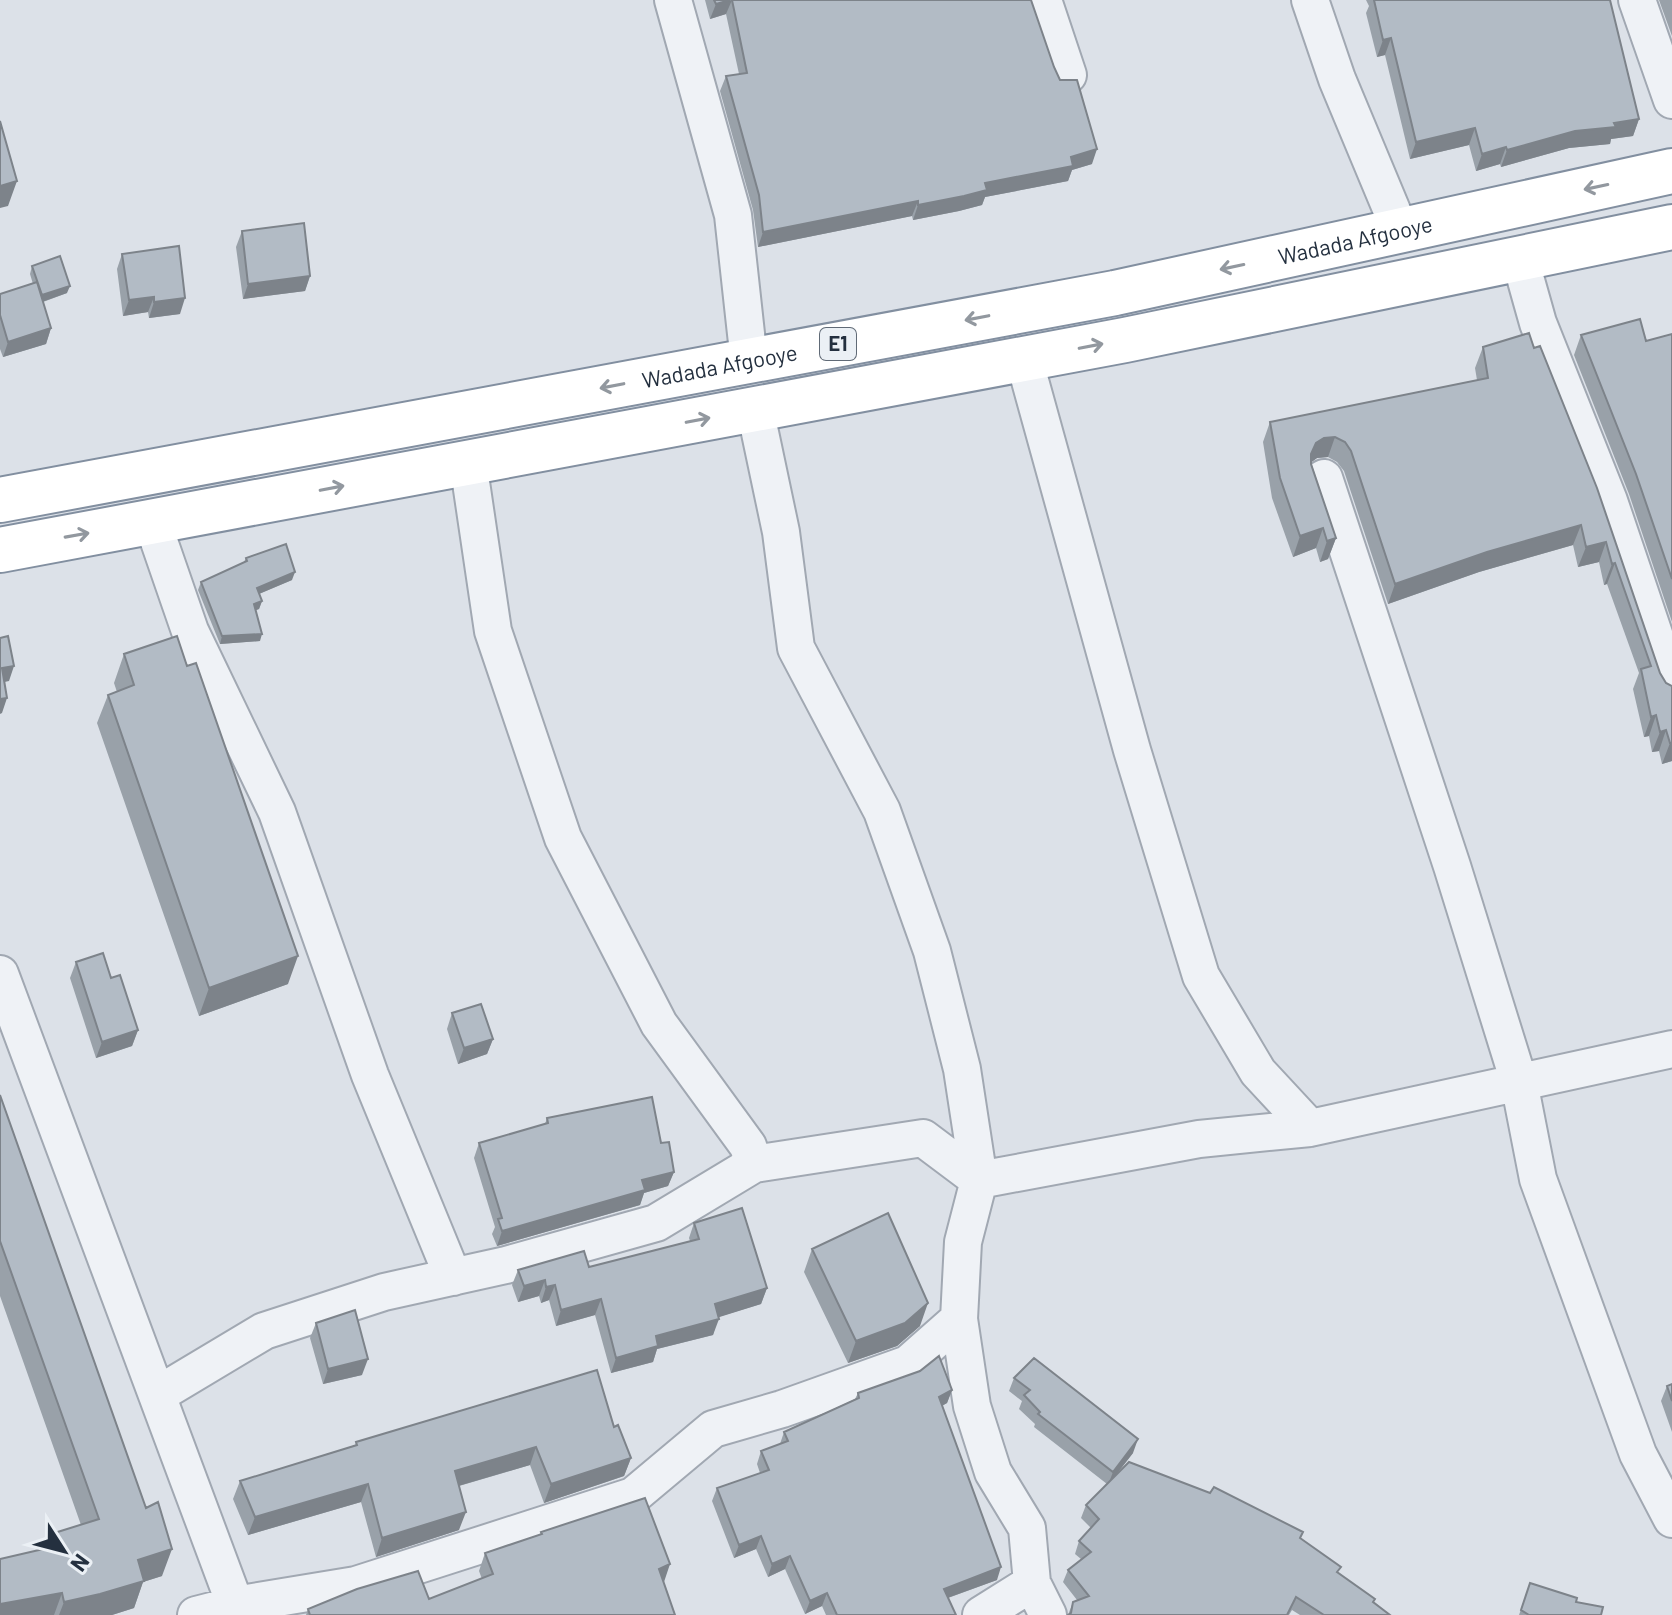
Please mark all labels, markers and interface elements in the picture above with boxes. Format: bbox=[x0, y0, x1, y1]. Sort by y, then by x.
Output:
one-way arrow bbox=[1583, 180, 1609, 195]
street label: Wadada Afgooye bbox=[1275, 210, 1435, 269]
one-way arrow bbox=[1220, 260, 1246, 275]
one-way arrow bbox=[965, 312, 991, 327]
road number: E1 bbox=[820, 328, 856, 360]
street label: Wadada Afgooye bbox=[640, 338, 799, 393]
one-way arrow bbox=[1078, 338, 1103, 353]
one-way arrow bbox=[600, 380, 625, 395]
one-way arrow bbox=[685, 411, 710, 426]
one-way arrow bbox=[319, 479, 344, 494]
one-way arrow bbox=[63, 527, 89, 542]
north arrow bbox=[24, 1511, 104, 1591]
text: N bbox=[66, 1550, 96, 1577]

